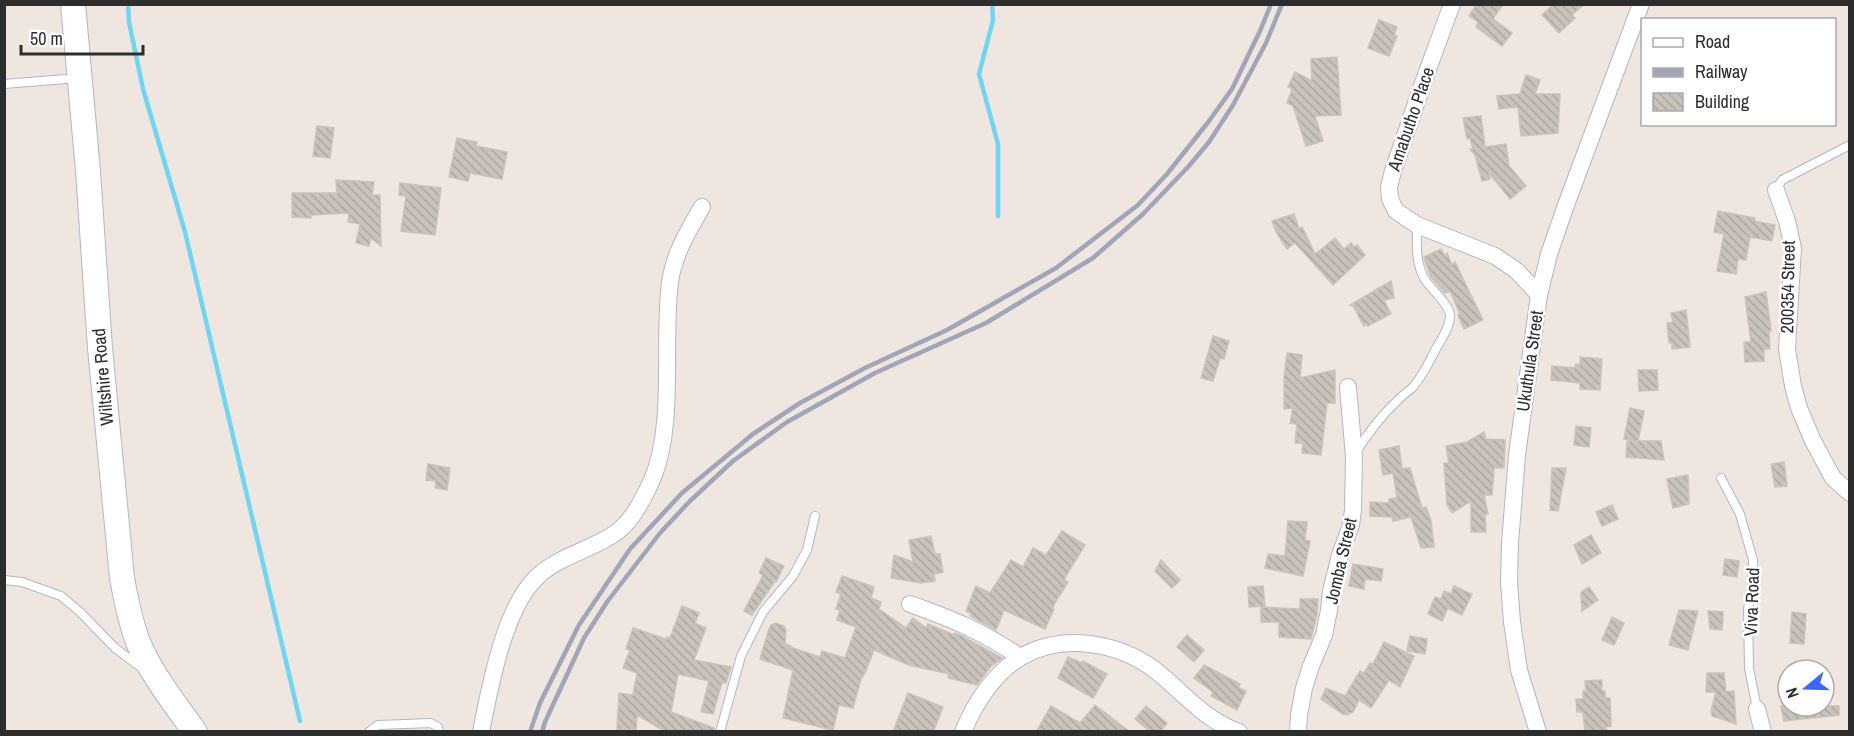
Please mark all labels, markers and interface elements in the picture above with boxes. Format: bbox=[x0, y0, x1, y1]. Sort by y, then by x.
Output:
scale bar bbox=[21, 18, 142, 56]
legend bbox=[1641, 18, 1836, 126]
text: 50 m bbox=[30, 26, 63, 51]
text: Road bbox=[1695, 29, 1730, 54]
text: Railway bbox=[1695, 59, 1748, 84]
street label: Amabutho Place bbox=[1381, 64, 1440, 175]
text: Building bbox=[1695, 89, 1750, 114]
street label: 200354 Street bbox=[1774, 240, 1801, 334]
street label: Ukuthula Street bbox=[1510, 309, 1549, 413]
street label: Wiltshire Road bbox=[86, 327, 119, 427]
street label: Jomba Street bbox=[1318, 515, 1363, 606]
street label: Viva Road bbox=[1738, 567, 1765, 637]
north arrow bbox=[1776, 658, 1836, 718]
text: N bbox=[1780, 685, 1804, 701]

